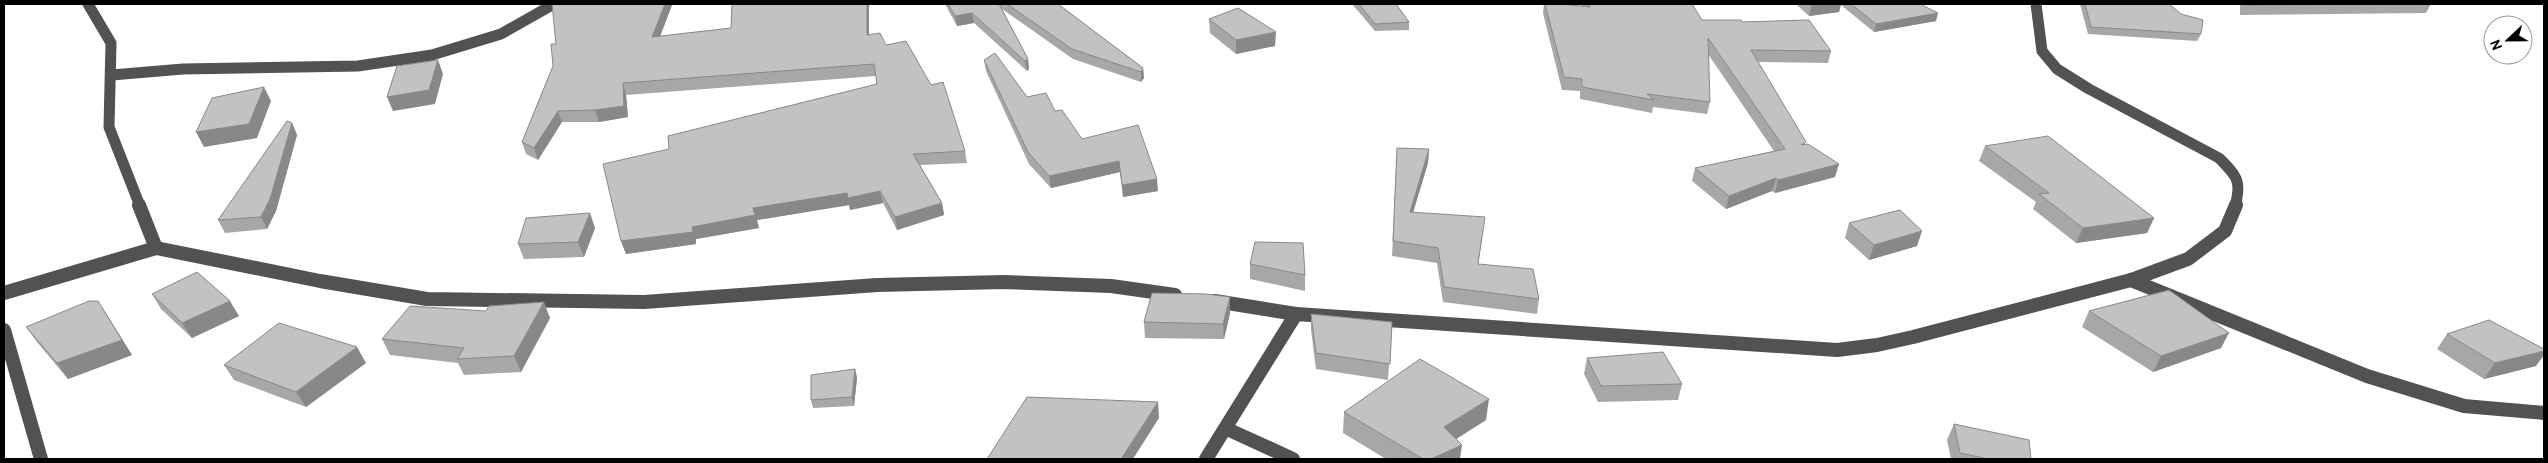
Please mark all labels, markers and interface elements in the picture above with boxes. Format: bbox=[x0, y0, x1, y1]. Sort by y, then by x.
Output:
north arrow bbox=[2483, 15, 2533, 65]
text: N bbox=[2488, 36, 2507, 52]

